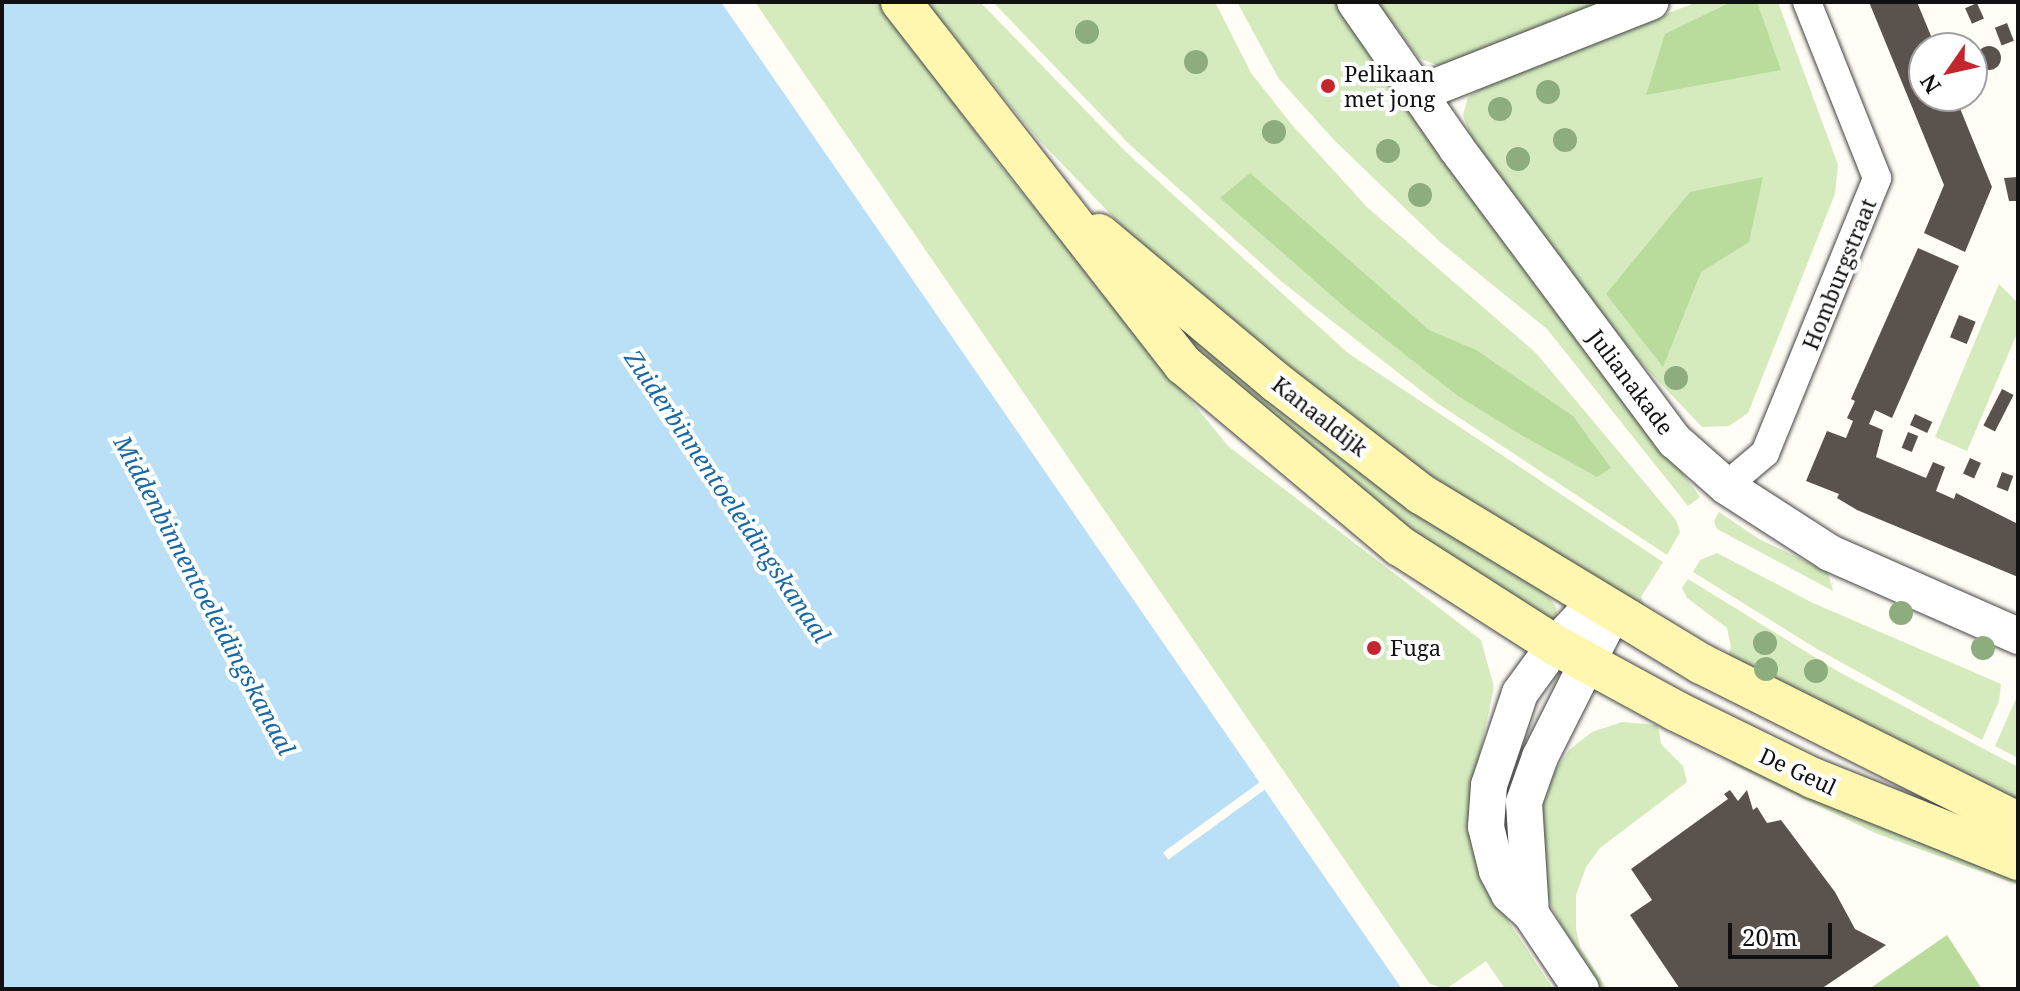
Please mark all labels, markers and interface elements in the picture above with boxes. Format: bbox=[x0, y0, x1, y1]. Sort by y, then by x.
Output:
north arrow bbox=[1908, 32, 1988, 112]
place label: Pelikaan met jong bbox=[1344, 60, 1435, 112]
text: N bbox=[1912, 69, 1947, 100]
marker: Pelikaan met jong bbox=[1319, 77, 1337, 95]
street label: Homburgstraat bbox=[1797, 195, 1881, 353]
street label: Julianakade bbox=[1583, 324, 1679, 440]
water label: Zuiderbinnentoeleidingskanaal bbox=[619, 344, 837, 648]
street label: Kanaaldijk bbox=[1267, 371, 1373, 461]
water label: Middenbinnentoeleidingskanaal bbox=[108, 430, 302, 760]
place label: Fuga bbox=[1390, 635, 1441, 661]
marker: Fuga bbox=[1365, 639, 1383, 657]
street label: De Geul bbox=[1755, 742, 1841, 800]
scale bar bbox=[1732, 907, 1836, 957]
text: 20 m bbox=[1742, 920, 1798, 953]

